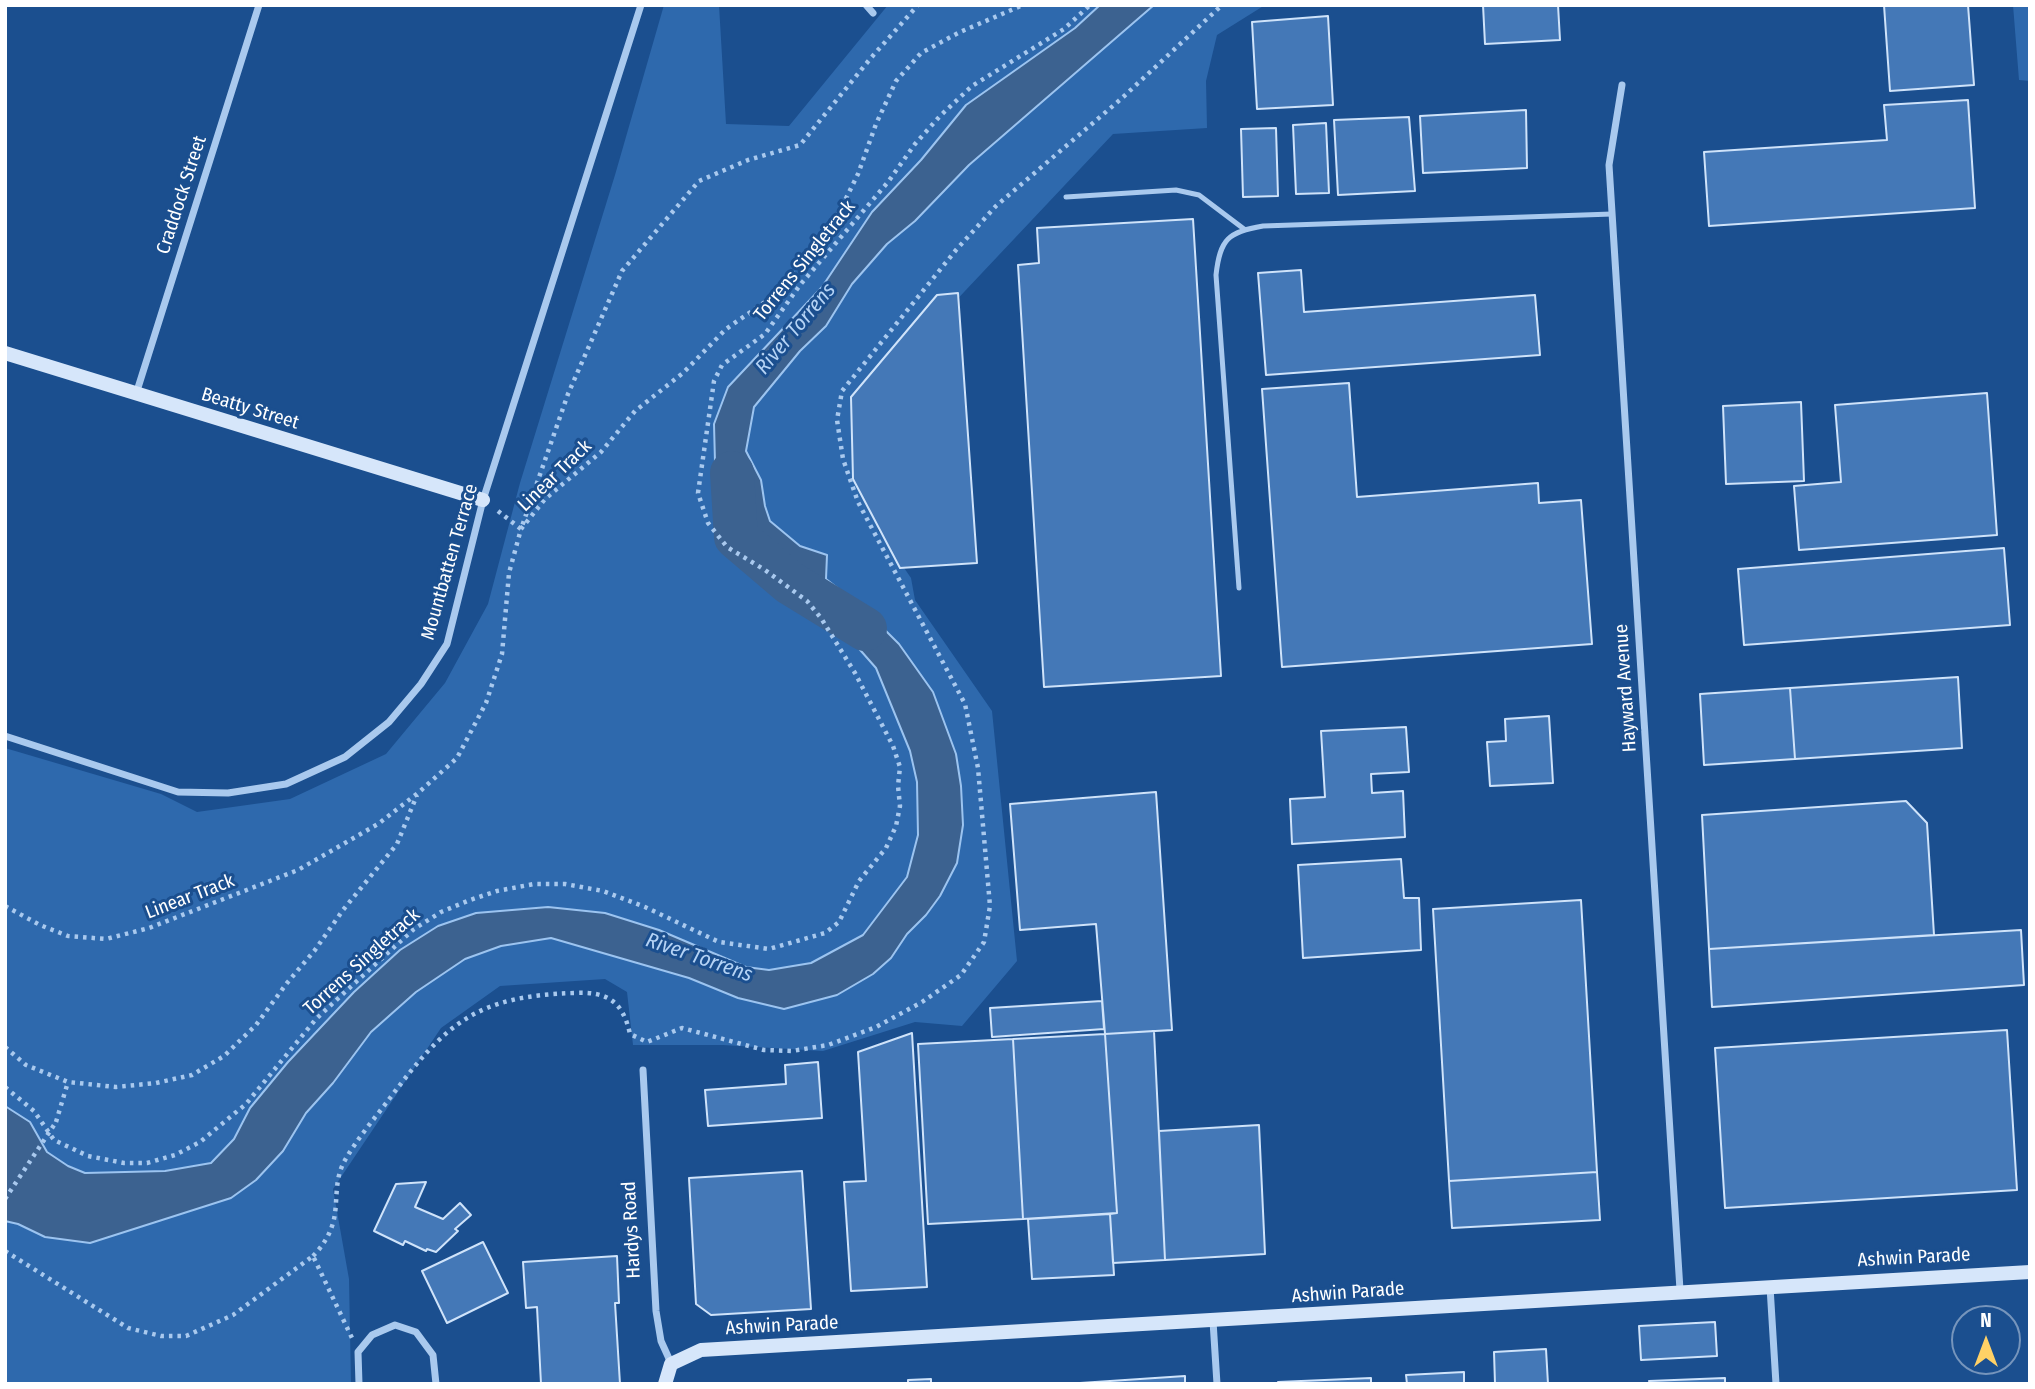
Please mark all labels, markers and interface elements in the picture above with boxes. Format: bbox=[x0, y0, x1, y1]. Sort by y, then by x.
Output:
street label: Craddock Street bbox=[152, 133, 212, 257]
street label: Torrens Singletrack bbox=[749, 196, 861, 326]
water label: River Torrens bbox=[751, 278, 841, 380]
street label: Beatty Street bbox=[198, 383, 302, 435]
street label: Linear Track bbox=[513, 435, 597, 517]
street label: Mountbatten Terrace bbox=[417, 481, 483, 643]
street label: Hayward Avenue bbox=[1610, 623, 1642, 753]
street label: Linear Track bbox=[142, 870, 238, 924]
street label: Torrens Singletrack bbox=[299, 904, 425, 1020]
water label: River Torrens bbox=[642, 928, 756, 988]
street label: Hardys Road bbox=[618, 1181, 646, 1279]
street label: Ashwin Parade bbox=[1857, 1244, 1971, 1272]
street label: Ashwin Parade bbox=[1291, 1278, 1405, 1308]
north arrow bbox=[1951, 1305, 2021, 1375]
text: N bbox=[1980, 1309, 1992, 1332]
street label: Ashwin Parade bbox=[725, 1312, 839, 1340]

